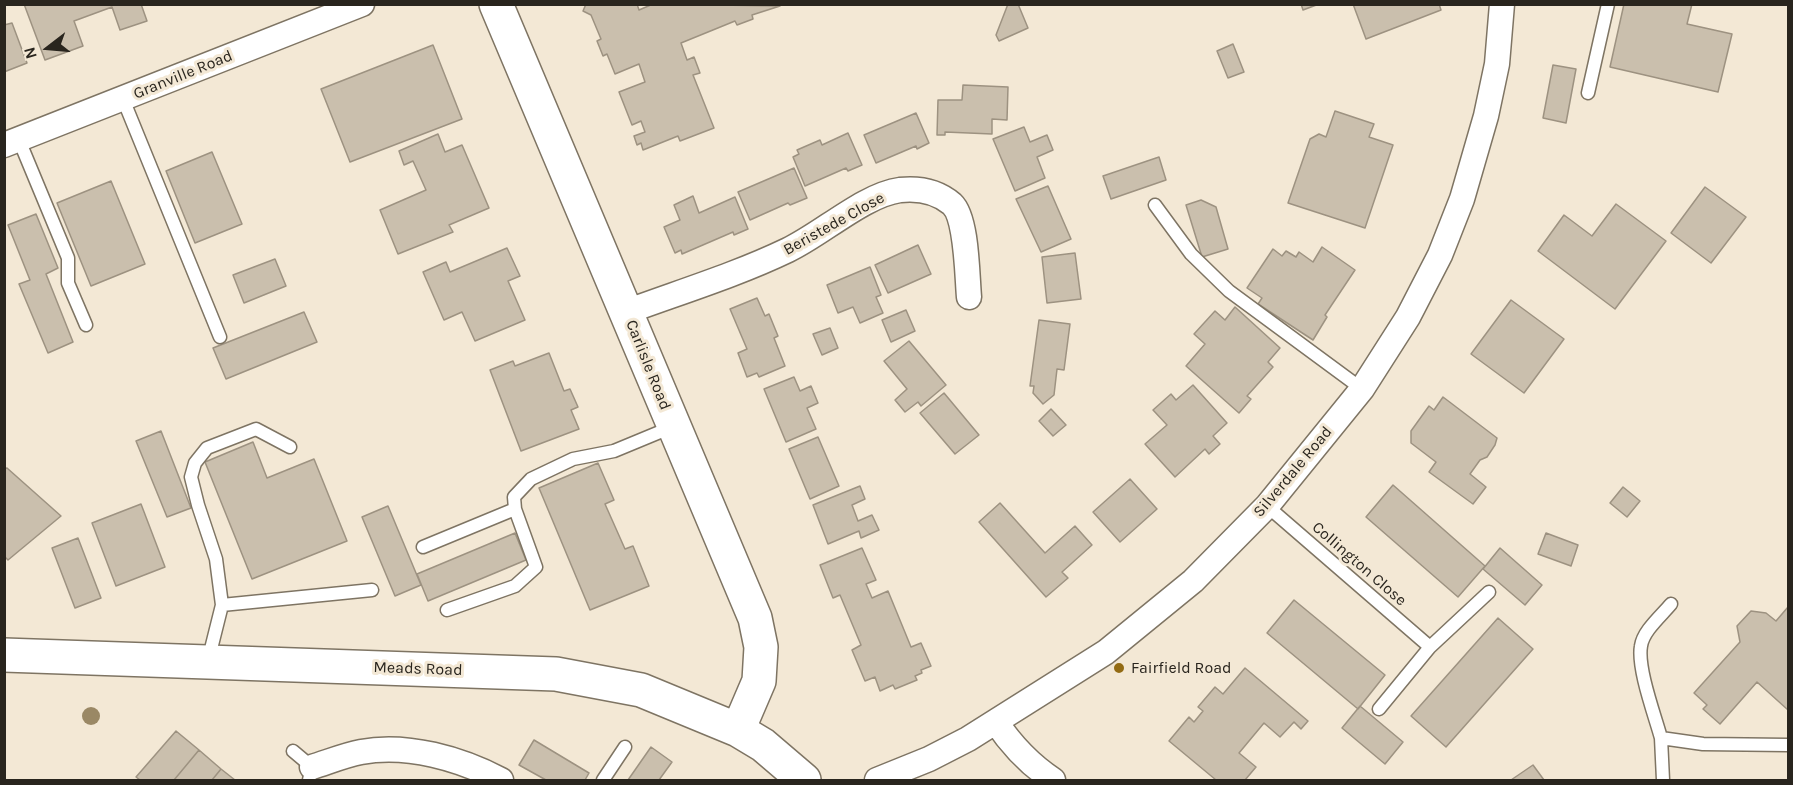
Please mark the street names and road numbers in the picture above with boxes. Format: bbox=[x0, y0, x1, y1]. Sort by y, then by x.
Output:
street label: Granville Road bbox=[131, 46, 235, 104]
street label: Beristede Close bbox=[780, 188, 888, 260]
street label: Carlisle Road bbox=[621, 317, 675, 413]
street label: Silverdale Road bbox=[1249, 423, 1337, 521]
street label: Collington Close bbox=[1308, 518, 1410, 610]
street label: Meads Road bbox=[373, 658, 463, 680]

